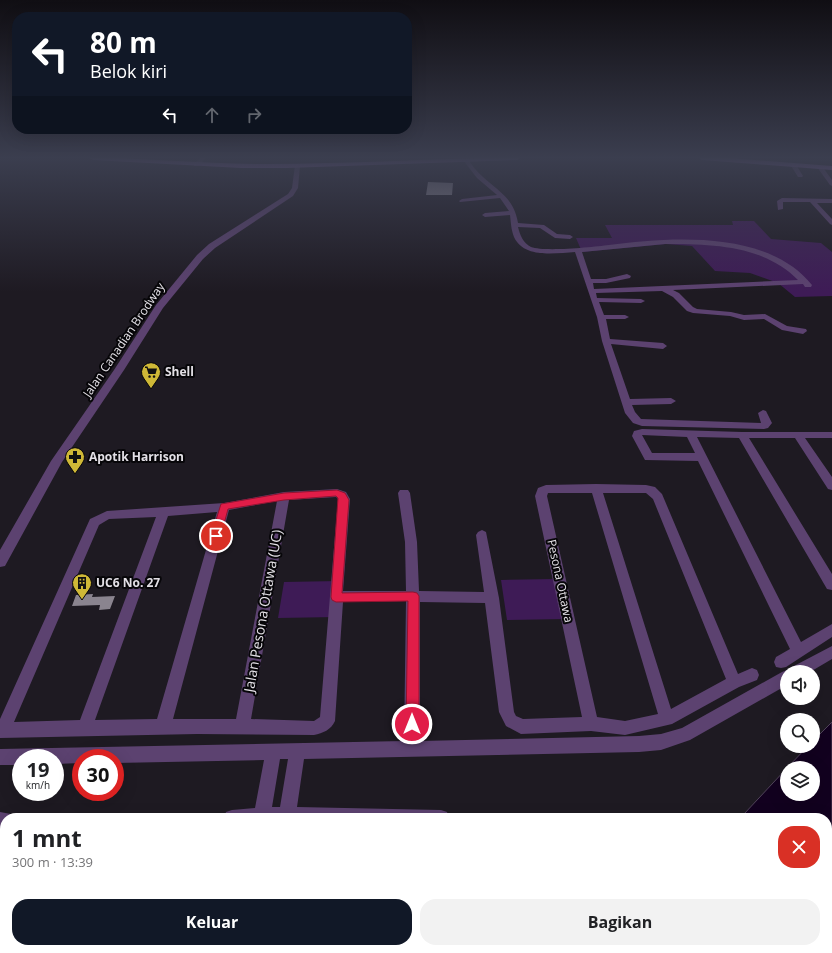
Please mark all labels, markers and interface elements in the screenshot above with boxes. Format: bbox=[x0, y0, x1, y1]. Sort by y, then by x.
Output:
text: 80 m bbox=[90, 23, 157, 61]
icon: left bbox=[24, 28, 76, 80]
text: Belok kiri bbox=[90, 59, 167, 83]
icon: left bbox=[159, 104, 181, 126]
icon: ahead bbox=[201, 104, 223, 126]
icon: right bbox=[243, 104, 265, 126]
street label: Jalan Canadian Brodway bbox=[78, 278, 169, 401]
supermarket icon: Shell bbox=[140, 361, 162, 389]
place label: Shell bbox=[165, 363, 194, 380]
pharmacy icon: Apotik Harrison bbox=[64, 446, 86, 474]
place label: Apotik Harrison bbox=[89, 448, 184, 465]
pin bbox=[199, 519, 233, 553]
icon: arrive bbox=[205, 525, 227, 547]
street label: Jalan Pesona Ottawa (UC) bbox=[239, 528, 286, 696]
street label: Pesona Ottawa bbox=[543, 538, 578, 624]
building icon: UC6 No. 27 bbox=[71, 572, 93, 600]
place label: UC6 No. 27 bbox=[96, 574, 160, 591]
map controls bbox=[780, 665, 820, 801]
button: sound bbox=[780, 665, 820, 705]
position arrow bbox=[391, 703, 433, 745]
button: search bbox=[780, 713, 820, 753]
speed limit sign: 30 bbox=[72, 749, 124, 801]
text: 19 bbox=[27, 756, 49, 783]
button: layers bbox=[780, 761, 820, 801]
text: km/h bbox=[26, 778, 50, 792]
text: 1 mnt bbox=[12, 821, 82, 854]
button: close bbox=[778, 826, 820, 868]
text: 300 m · 13:39 bbox=[12, 853, 93, 871]
button: Keluar bbox=[12, 899, 412, 945]
button: Bagikan bbox=[420, 899, 820, 945]

